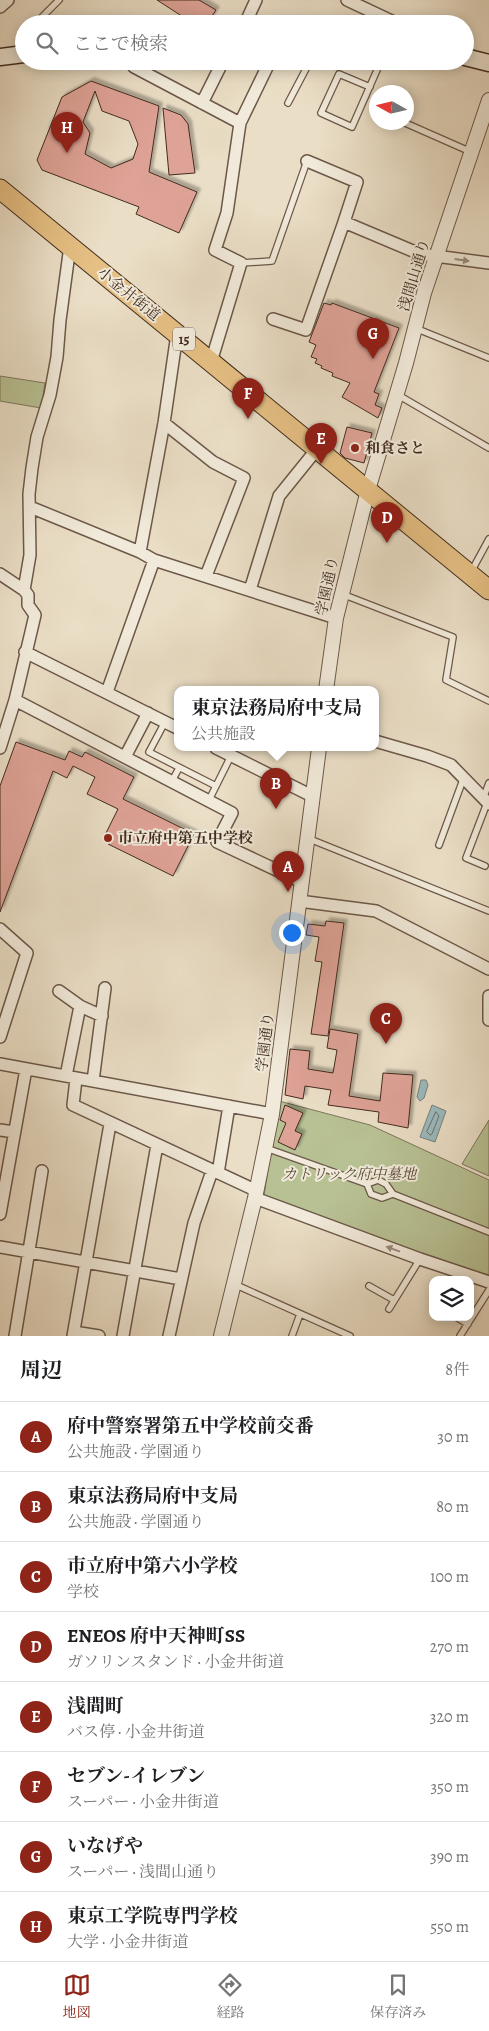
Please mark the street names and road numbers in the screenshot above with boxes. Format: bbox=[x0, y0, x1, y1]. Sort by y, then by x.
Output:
street label: 浅間山通り bbox=[393, 236, 435, 314]
street label: 小金井街道 bbox=[94, 263, 164, 325]
road number: 15 bbox=[173, 328, 195, 350]
street label: 学園通り bbox=[311, 555, 343, 617]
street label: 学園通り bbox=[251, 1011, 279, 1073]

